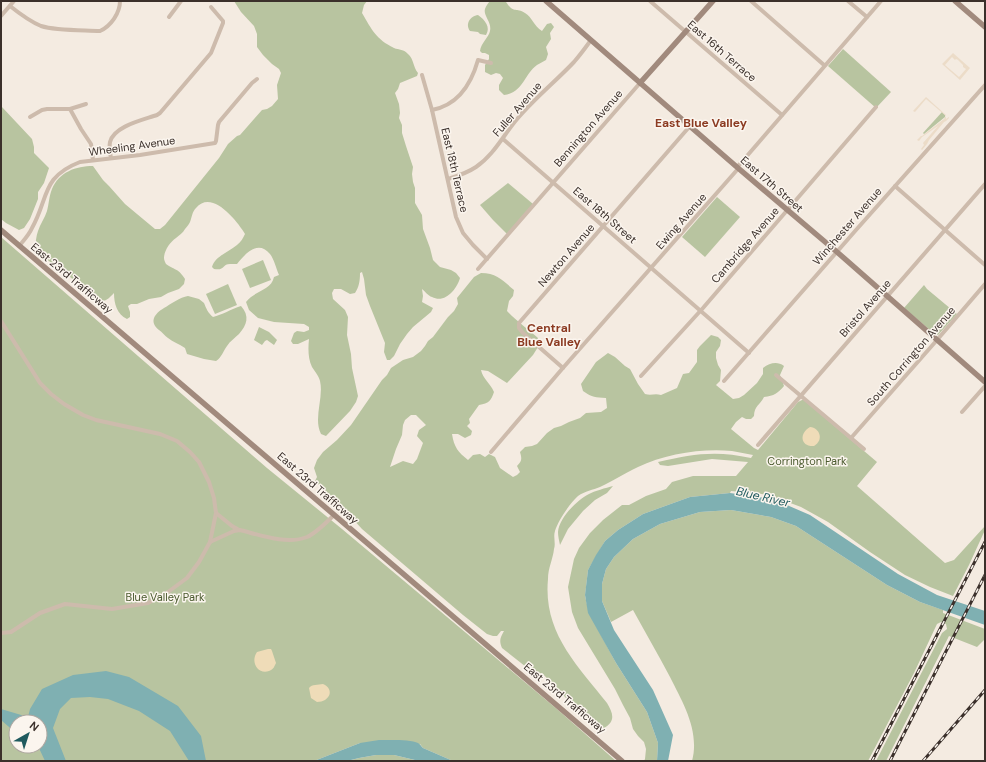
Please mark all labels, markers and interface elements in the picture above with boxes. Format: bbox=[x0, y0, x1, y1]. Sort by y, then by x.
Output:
street label: East 16th Terrace bbox=[685, 17, 759, 85]
street label: Fuller Avenue bbox=[490, 79, 544, 139]
street label: Bennington Avenue bbox=[551, 86, 625, 170]
district label: East Blue Valley bbox=[655, 115, 748, 131]
street label: East 18th Terrace bbox=[438, 126, 472, 214]
street label: Wheeling Avenue bbox=[88, 133, 176, 159]
street label: East 17th Street bbox=[738, 153, 806, 215]
street label: East 18th Street bbox=[570, 184, 640, 246]
street label: Winchester Avenue bbox=[809, 184, 885, 268]
street label: Ewing Avenue bbox=[653, 190, 709, 252]
street label: Cambridge Avenue bbox=[708, 204, 782, 286]
street label: Newton Avenue bbox=[535, 220, 597, 290]
street label: East 23rd Trafficway bbox=[28, 239, 116, 317]
street label: Bristol Avenue bbox=[836, 276, 894, 340]
street label: South Corrington Avenue bbox=[864, 303, 958, 409]
district label: Central Blue Valley bbox=[517, 320, 582, 350]
street label: East 23rd Trafficway bbox=[274, 449, 362, 527]
park label: Corrington Park bbox=[767, 454, 847, 468]
water label: Blue River bbox=[735, 483, 792, 511]
park label: Blue Valley Park bbox=[126, 590, 205, 604]
street label: East 23rd Trafficway bbox=[521, 659, 609, 737]
north arrow bbox=[8, 714, 48, 754]
text: N bbox=[27, 718, 42, 734]

